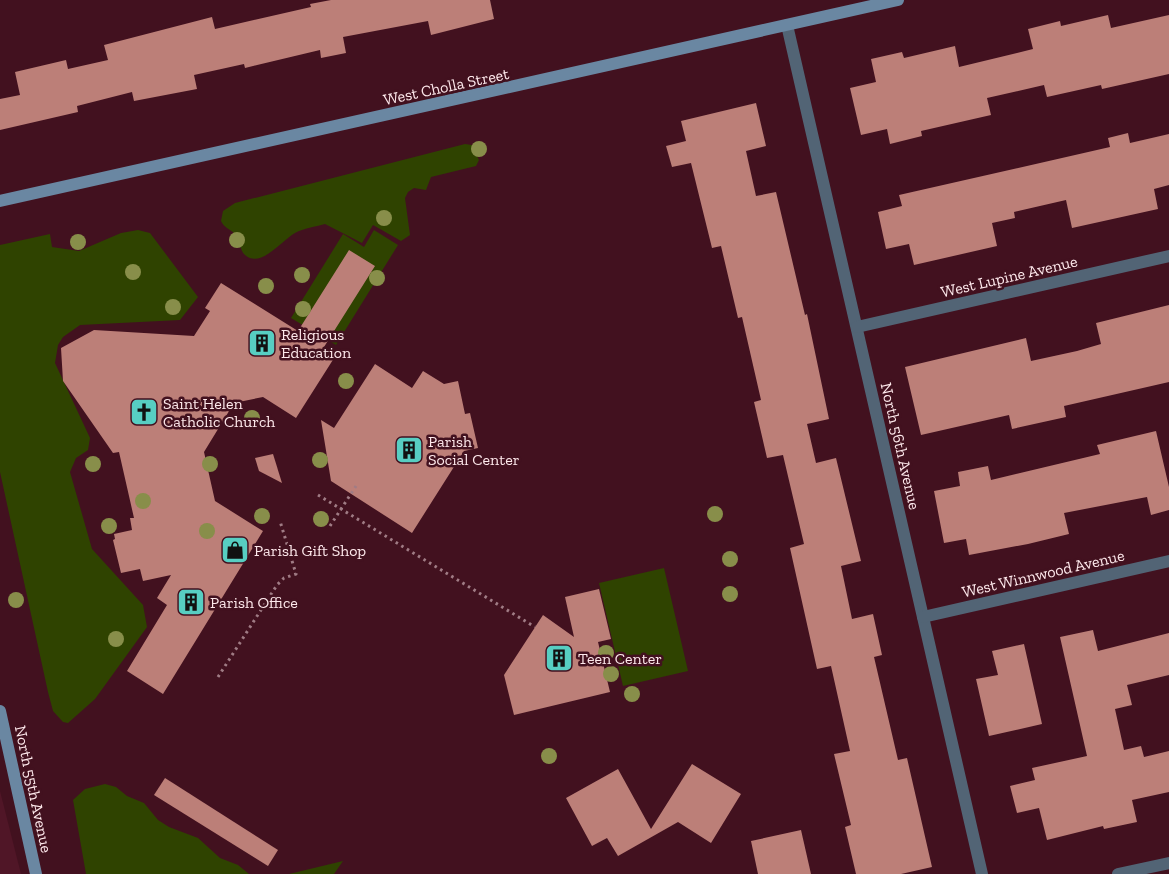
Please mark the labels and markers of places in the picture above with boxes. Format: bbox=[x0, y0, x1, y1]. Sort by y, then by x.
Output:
place label: Religious Education bbox=[281, 325, 352, 362]
building icon: Religious Education bbox=[247, 328, 277, 358]
place label: Saint Helen Catholic Church bbox=[163, 394, 275, 431]
church icon: Saint Helen Catholic Church bbox=[129, 397, 159, 427]
place label: Parish Social Center bbox=[428, 432, 520, 469]
building icon: Parish Social Center bbox=[394, 435, 424, 465]
shop icon: Parish Gift Shop bbox=[220, 535, 250, 565]
place label: Parish Gift Shop bbox=[254, 541, 366, 560]
building icon: Parish Office bbox=[176, 587, 206, 617]
place label: Parish Office bbox=[210, 593, 298, 612]
building icon: Teen Center bbox=[544, 643, 574, 673]
place label: Teen Center bbox=[578, 649, 662, 668]

